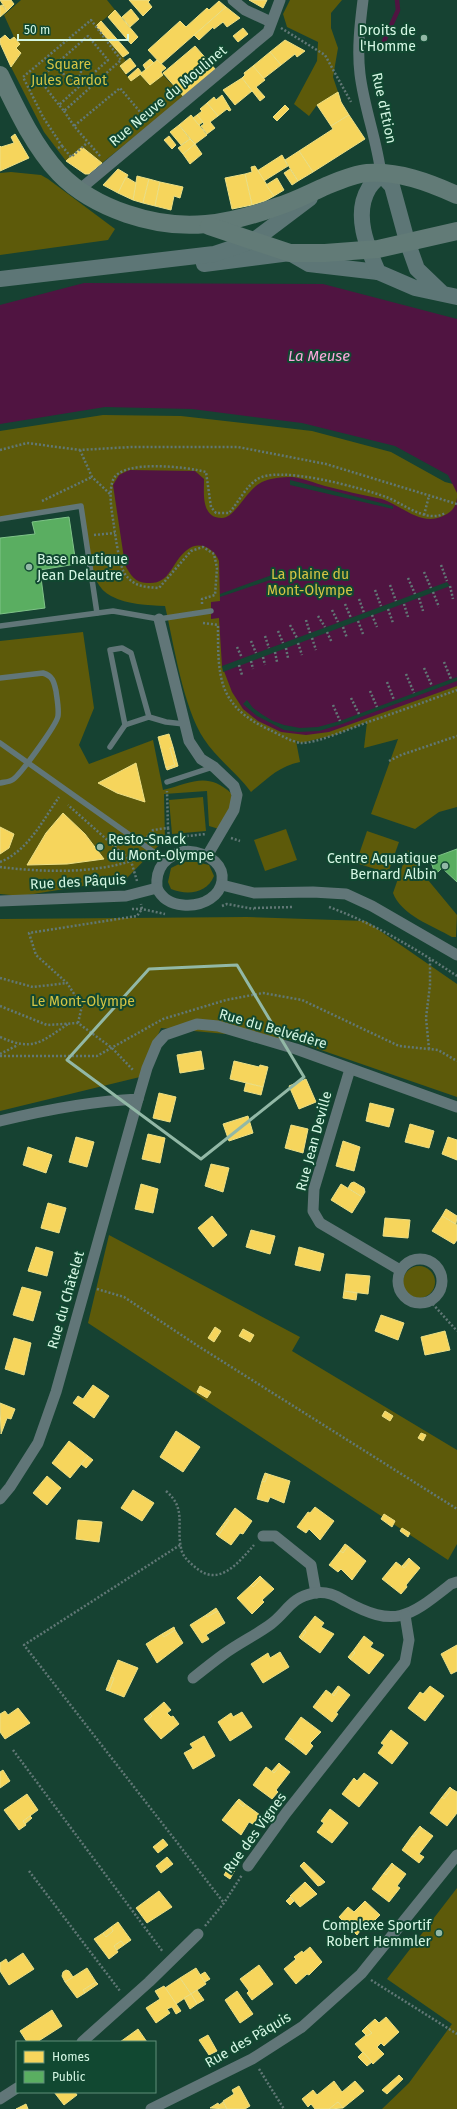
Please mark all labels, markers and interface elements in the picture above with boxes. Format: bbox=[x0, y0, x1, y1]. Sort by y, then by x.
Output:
scale bar bbox=[18, 16, 128, 42]
place label: Droits de l'Homme bbox=[359, 22, 416, 55]
text: 50 m bbox=[24, 23, 50, 37]
marker: Droits de l'Homme bbox=[419, 33, 429, 43]
street label: Rue Neuve du Moulinet bbox=[106, 41, 231, 150]
park label: Square Jules Cardot bbox=[31, 56, 108, 89]
street label: Rue d'Etion bbox=[368, 71, 400, 145]
water label: La Meuse bbox=[288, 347, 350, 365]
place label: Base nautique Jean Delautre bbox=[37, 551, 128, 584]
marker: Base nautique Jean Delautre bbox=[24, 562, 34, 572]
park label: La plaine du Mont-Olympe bbox=[267, 566, 353, 599]
place label: Resto-Snack du Mont-Olympe bbox=[108, 831, 214, 864]
marker: Resto-Snack du Mont-Olympe bbox=[95, 842, 105, 852]
place label: Centre Aquatique Bernard Albin bbox=[327, 850, 437, 883]
marker: Centre Aquatique Bernard Albin bbox=[440, 861, 450, 871]
street label: Rue des Pâquis bbox=[30, 871, 127, 893]
park label: Le Mont-Olympe bbox=[31, 993, 135, 1010]
street label: Rue du Belvédère bbox=[217, 1005, 329, 1053]
street label: Rue Jean Deville bbox=[293, 1089, 335, 1193]
street label: Rue du Châtelet bbox=[44, 1248, 88, 1351]
street label: Rue des Vignes bbox=[220, 1789, 290, 1877]
place label: Complexe Sportif Robert Hemmler bbox=[322, 1917, 432, 1950]
marker: Complexe Sportif Robert Hemmler bbox=[434, 1928, 444, 1938]
street label: Rue des Pâquis bbox=[202, 2008, 294, 2071]
legend bbox=[16, 2041, 156, 2093]
text: Homes bbox=[52, 2050, 90, 2064]
text: Public bbox=[52, 2070, 86, 2084]

